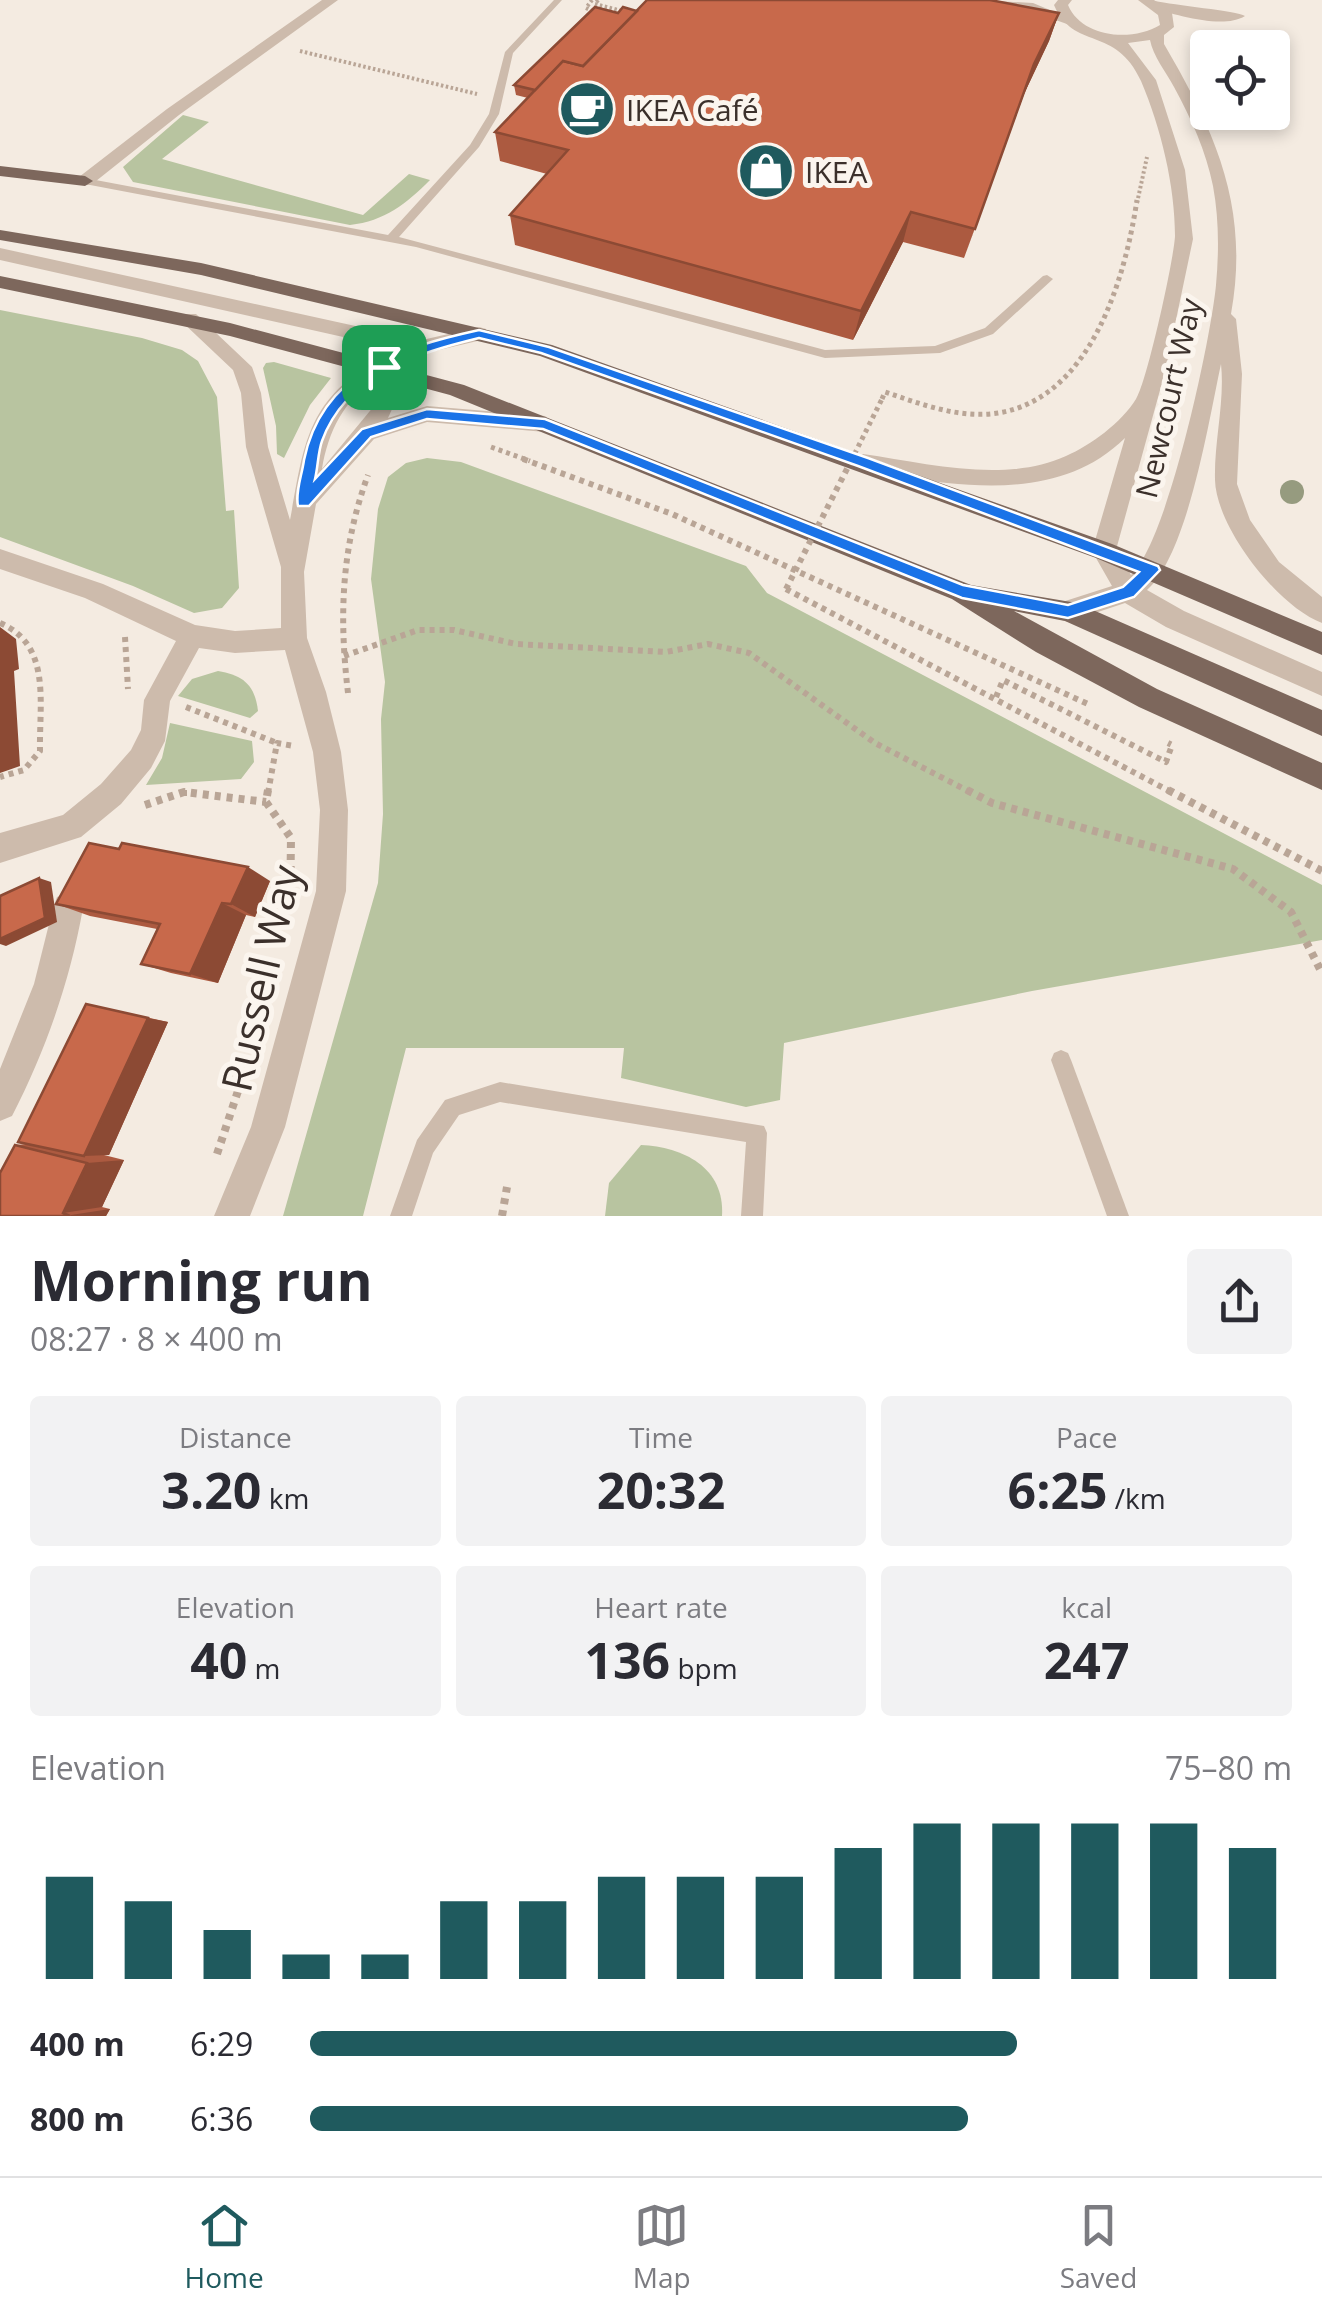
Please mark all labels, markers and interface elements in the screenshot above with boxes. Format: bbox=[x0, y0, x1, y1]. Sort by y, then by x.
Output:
map controls bbox=[1190, 30, 1290, 130]
button: locate bbox=[1190, 30, 1290, 130]
cafe icon: IKEA Café bbox=[557, 79, 617, 139]
place label: IKEA Café bbox=[626, 89, 759, 130]
shop icon: IKEA bbox=[736, 141, 796, 201]
place label: IKEA bbox=[805, 151, 867, 192]
street label: Newcourt Way bbox=[1125, 293, 1211, 502]
pin bbox=[342, 325, 427, 410]
icon: arrive bbox=[357, 340, 412, 395]
street label: Russell Way bbox=[206, 858, 314, 1097]
text: Morning run bbox=[30, 1242, 373, 1317]
button: share bbox=[1187, 1249, 1292, 1354]
text: 08:27 · 8 × 400 m bbox=[30, 1317, 283, 1360]
text: Distance bbox=[179, 1418, 292, 1456]
text: Time bbox=[629, 1418, 693, 1456]
text: Pace bbox=[1056, 1418, 1117, 1456]
text: 3.20 bbox=[161, 1456, 261, 1524]
text: 20:32 bbox=[597, 1456, 725, 1524]
text: 6:25 bbox=[1008, 1456, 1108, 1524]
text: km bbox=[261, 1479, 309, 1517]
text: /km bbox=[1108, 1479, 1166, 1517]
text: Elevation bbox=[176, 1588, 295, 1626]
text: Heart rate bbox=[594, 1588, 728, 1626]
text: kcal bbox=[1061, 1588, 1112, 1626]
text: 40 bbox=[190, 1626, 247, 1694]
text: 136 bbox=[584, 1626, 670, 1694]
text: 247 bbox=[1044, 1626, 1130, 1694]
text: m bbox=[247, 1649, 281, 1687]
text: bpm bbox=[670, 1649, 738, 1687]
text: Elevation bbox=[30, 1746, 166, 1789]
text: 75–80 m bbox=[1165, 1746, 1292, 1789]
text: 400 m bbox=[30, 2022, 125, 2065]
text: 6:29 bbox=[190, 2022, 253, 2065]
text: 800 m bbox=[30, 2097, 125, 2140]
text: 6:36 bbox=[190, 2097, 253, 2140]
tab: Home bbox=[185, 2198, 264, 2296]
tab: Map bbox=[633, 2198, 691, 2296]
tab: Saved bbox=[1060, 2198, 1137, 2296]

